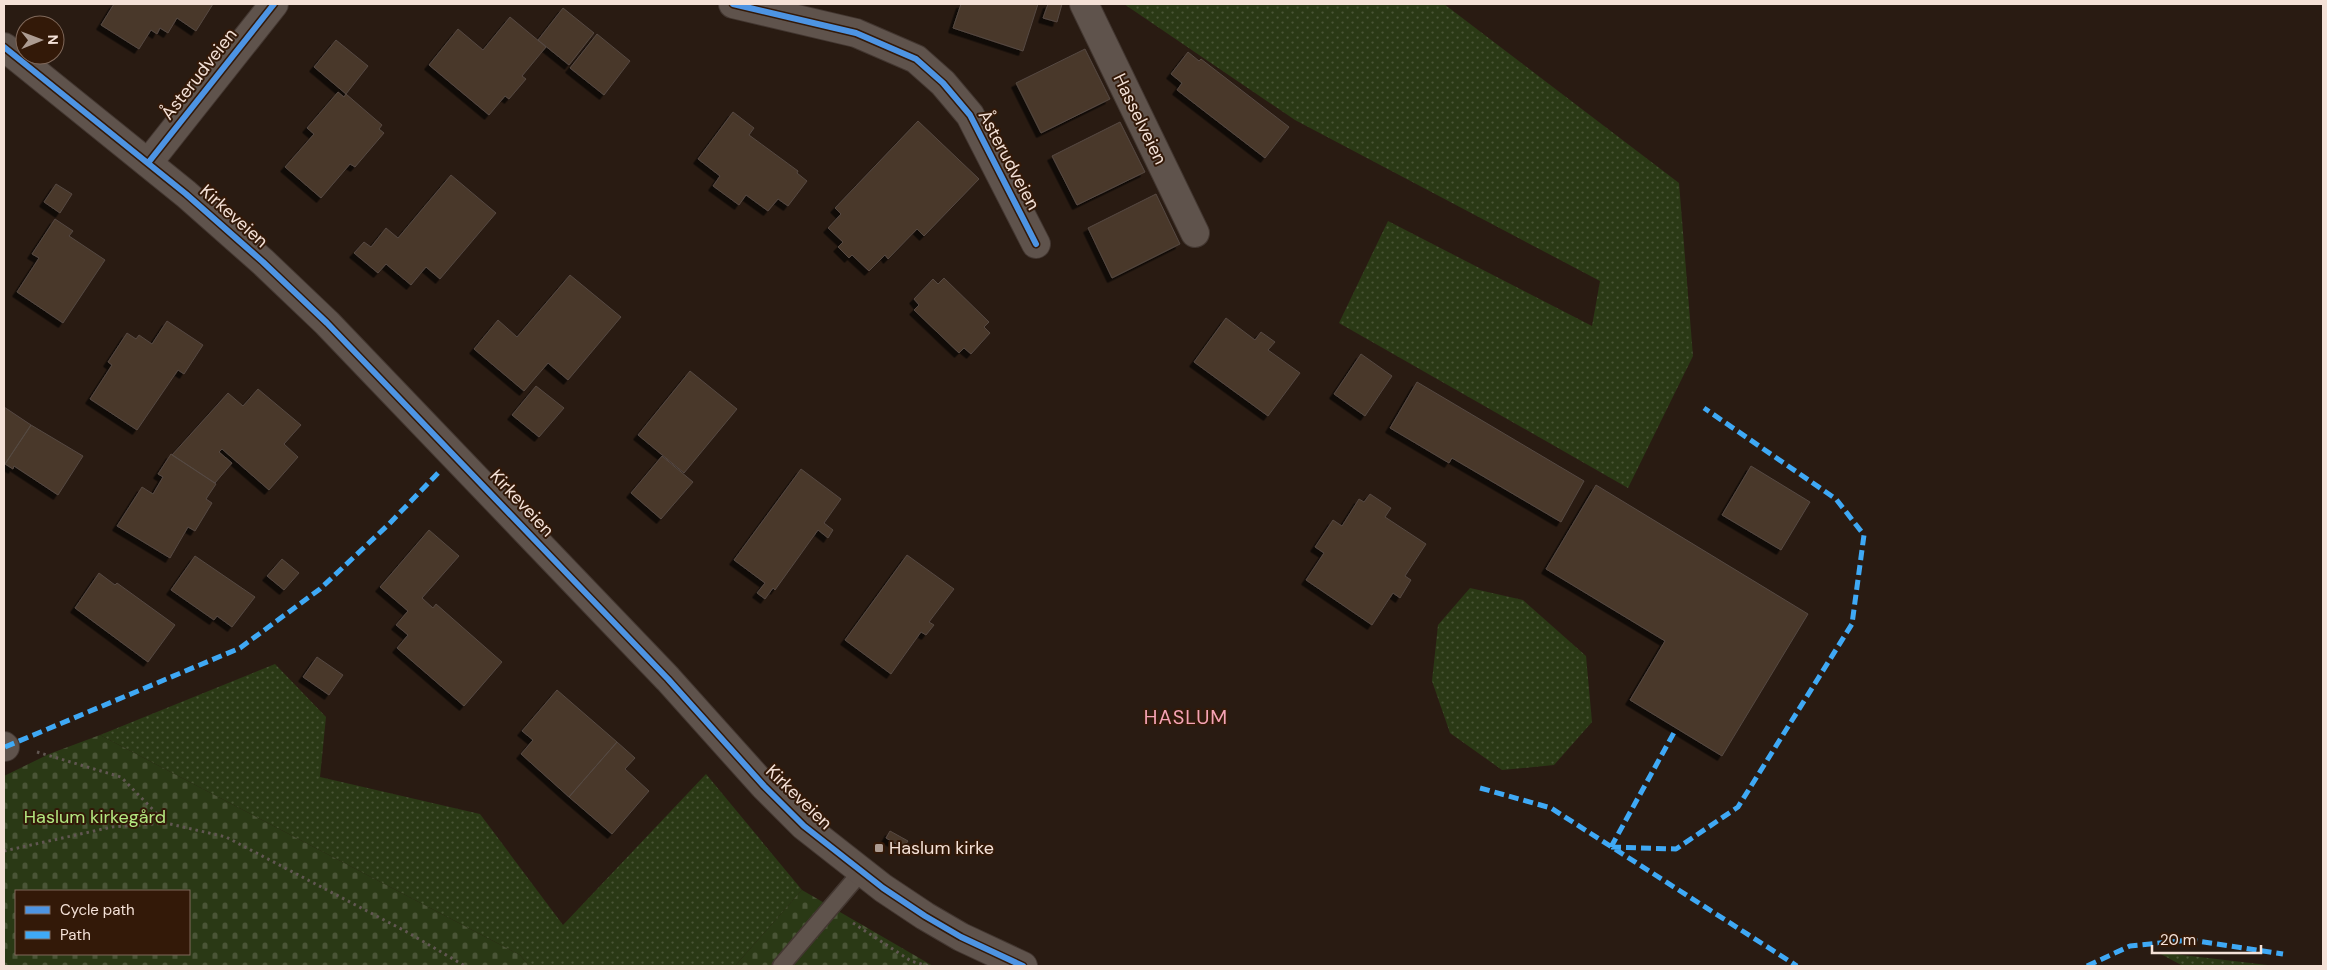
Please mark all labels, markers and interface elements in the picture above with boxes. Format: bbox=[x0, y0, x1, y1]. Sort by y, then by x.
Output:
north arrow bbox=[15, 15, 65, 65]
street label: Åsterudveien bbox=[156, 23, 242, 125]
text: N bbox=[44, 35, 62, 45]
street label: Hasselveien bbox=[1108, 69, 1172, 169]
street label: Åsterudveien bbox=[973, 106, 1045, 214]
street label: Kirkeveien bbox=[195, 179, 273, 253]
street label: Kirkeveien bbox=[485, 464, 559, 542]
district label: HASLUM bbox=[1144, 704, 1228, 730]
street label: Kirkeveien bbox=[760, 759, 838, 835]
park label: Haslum kirkegård bbox=[24, 805, 166, 829]
place label: Haslum kirke bbox=[889, 836, 994, 860]
marker: Haslum kirke bbox=[873, 842, 885, 854]
legend bbox=[15, 890, 190, 955]
text: Cycle path bbox=[60, 900, 135, 920]
scale bar bbox=[2152, 922, 2261, 954]
text: Path bbox=[60, 925, 91, 945]
text: 20 m bbox=[2160, 930, 2196, 950]

